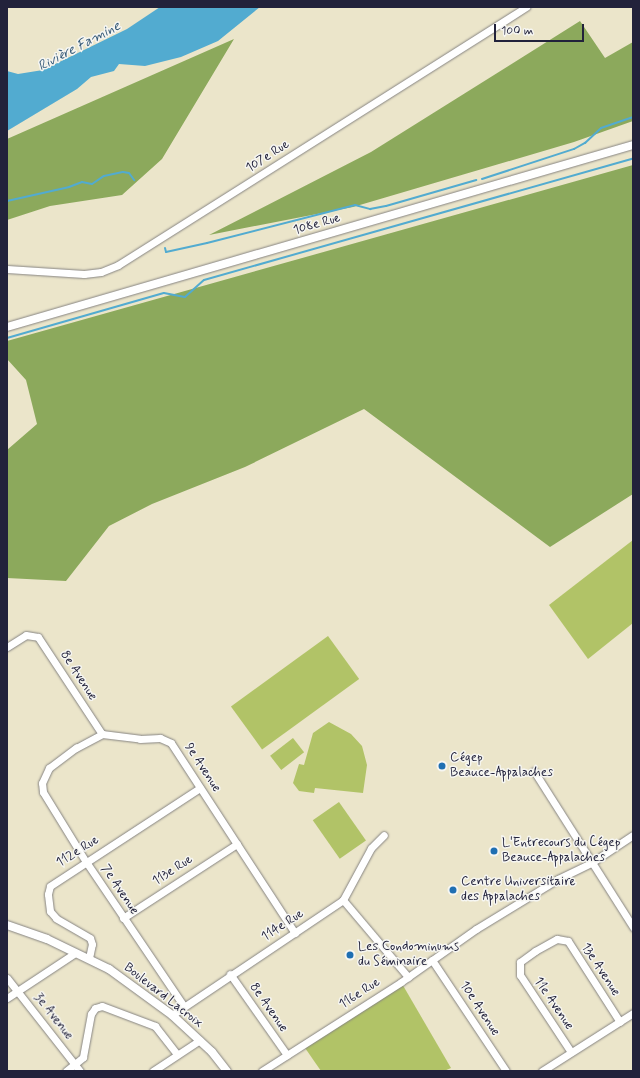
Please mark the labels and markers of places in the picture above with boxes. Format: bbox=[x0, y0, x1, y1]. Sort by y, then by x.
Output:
place label: Cégep Beauce-Appalaches bbox=[450, 751, 553, 782]
marker: Cégep Beauce-Appalaches bbox=[437, 761, 447, 771]
place label: L'Entrecours du Cégep Beauce-Appalaches bbox=[502, 836, 622, 867]
marker: L'Entrecours du Cégep Beauce-Appalaches bbox=[489, 846, 499, 856]
place label: Centre Universitaire des Appalaches bbox=[461, 875, 576, 906]
marker: Centre Universitaire des Appalaches bbox=[448, 885, 458, 895]
place label: Les Condominums du Séminaire bbox=[358, 940, 462, 971]
marker: Les Condominums du Séminaire bbox=[345, 950, 355, 960]

